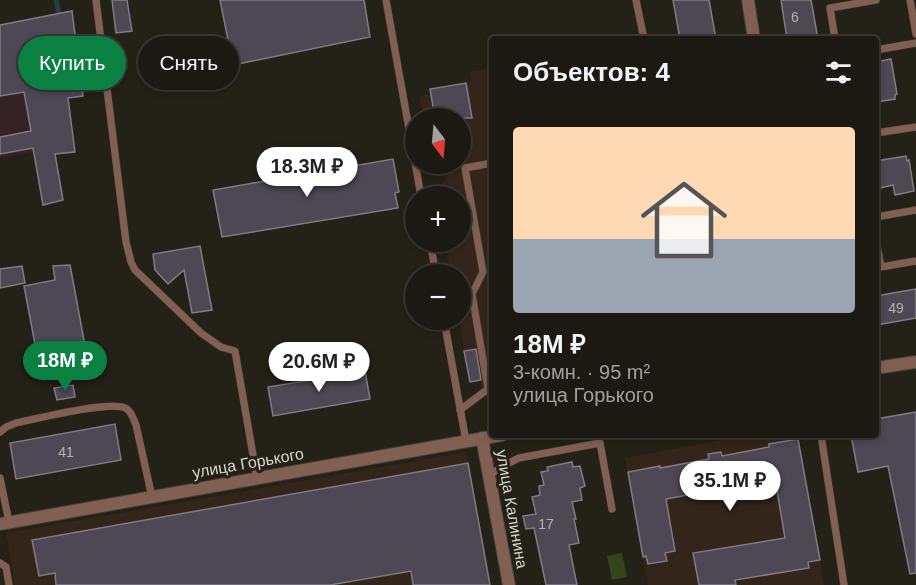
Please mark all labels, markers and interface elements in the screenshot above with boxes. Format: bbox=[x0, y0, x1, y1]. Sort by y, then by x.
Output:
house number: 6 bbox=[791, 9, 799, 25]
chip: Купить bbox=[18, 36, 126, 90]
chip: Снять bbox=[138, 36, 239, 90]
icon: filters bbox=[822, 56, 855, 89]
text: Объектов: 4 bbox=[513, 57, 670, 87]
north arrow bbox=[405, 108, 471, 174]
map controls bbox=[405, 108, 471, 330]
pin: 18.3M ₽ bbox=[252, 147, 362, 198]
text: 18.3M ₽ bbox=[271, 155, 343, 177]
icon: home bbox=[630, 166, 738, 274]
button: + bbox=[405, 186, 471, 252]
button: − bbox=[405, 264, 471, 330]
house number: 49 bbox=[888, 300, 904, 316]
text: 18M ₽ bbox=[513, 329, 586, 359]
pin: 18M ₽ bbox=[23, 341, 107, 392]
pin: 20.6M ₽ bbox=[264, 342, 374, 393]
text: 18M ₽ bbox=[37, 349, 93, 371]
text: 20.6M ₽ bbox=[283, 350, 355, 372]
text: 3-комн. · 95 m² bbox=[513, 361, 650, 383]
text: улица Горького bbox=[513, 384, 654, 406]
house number: 41 bbox=[58, 444, 74, 460]
street label: улица Горького bbox=[191, 445, 305, 481]
street label: улица Калинина bbox=[493, 448, 531, 570]
pin: 35.1M ₽ bbox=[675, 461, 785, 512]
text: 35.1M ₽ bbox=[694, 469, 766, 491]
house number: 17 bbox=[538, 516, 554, 532]

